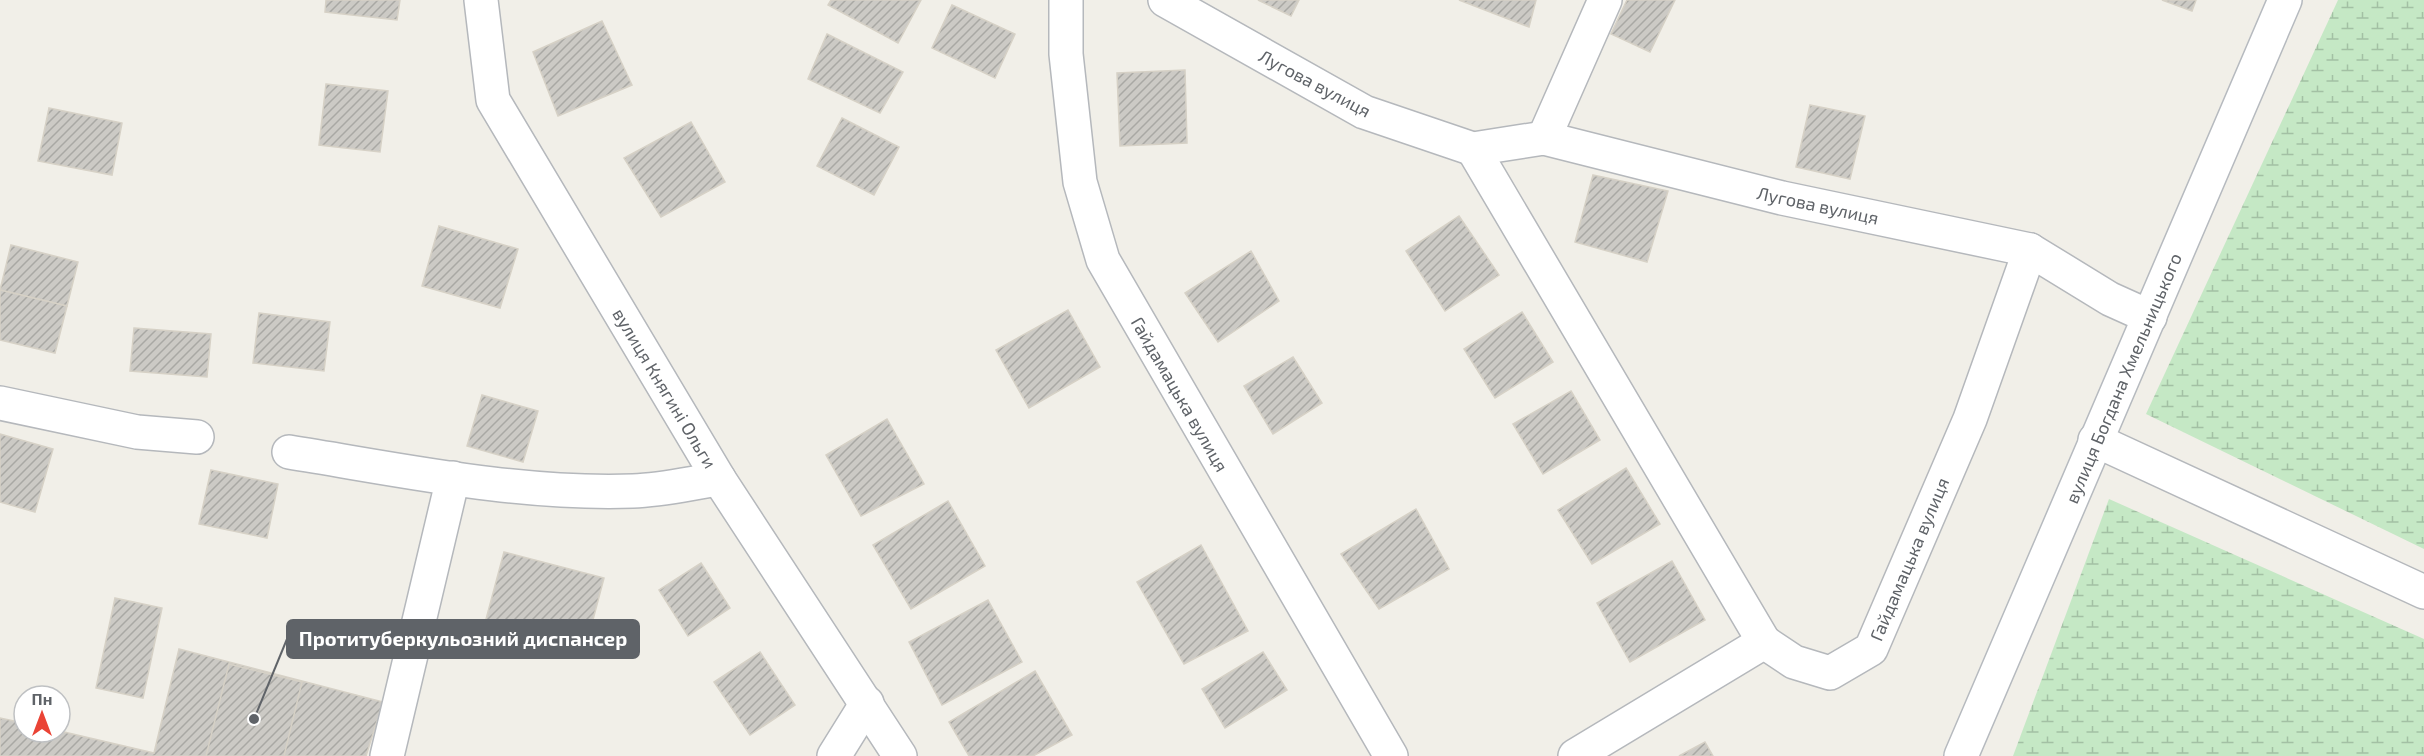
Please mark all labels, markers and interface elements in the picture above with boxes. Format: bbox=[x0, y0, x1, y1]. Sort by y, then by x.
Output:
street label: Лугова вулиця bbox=[1255, 44, 1375, 122]
street label: Лугова вулиця bbox=[1755, 181, 1881, 229]
street label: вулиця Богдана Хмельницького bbox=[2060, 250, 2186, 506]
street label: вулиця Княгині Ольги bbox=[608, 304, 722, 472]
street label: Гайдамацька вулиця bbox=[1127, 313, 1233, 475]
street label: Гайдамацька вулиця bbox=[1865, 474, 1953, 644]
callout: Протитуберкульозний диспансер bbox=[287, 620, 639, 658]
text: Протитуберкульозний диспансер bbox=[299, 626, 627, 650]
north arrow bbox=[12, 684, 72, 744]
text: Пн bbox=[32, 689, 52, 708]

